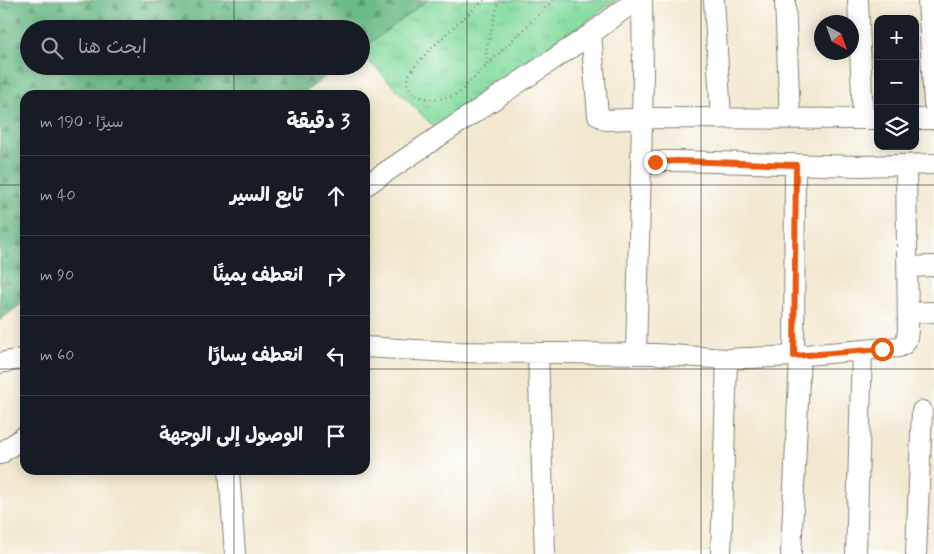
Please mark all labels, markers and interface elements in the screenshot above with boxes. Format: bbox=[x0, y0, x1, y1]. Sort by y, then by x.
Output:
north arrow bbox=[814, 15, 859, 60]
map controls bbox=[874, 15, 919, 150]
button: + bbox=[874, 15, 919, 60]
search box bbox=[20, 20, 370, 75]
icon: search bbox=[38, 34, 66, 62]
text: ابحث هنا bbox=[78, 35, 147, 60]
button: − bbox=[874, 60, 919, 105]
button: layers bbox=[874, 105, 919, 150]
text: 3 دقيقة bbox=[286, 108, 350, 136]
text: سيرًا · 190 m bbox=[40, 112, 124, 133]
route end bbox=[644, 151, 667, 174]
icon: ahead bbox=[322, 182, 350, 210]
text: تابع السير bbox=[230, 183, 303, 208]
text: 40 m bbox=[40, 185, 76, 206]
icon: right bbox=[322, 262, 350, 290]
text: انعطف يمينًا bbox=[213, 263, 303, 288]
text: 90 m bbox=[40, 265, 74, 286]
route start bbox=[871, 338, 894, 361]
icon: left bbox=[322, 342, 350, 370]
text: انعطف يسارًا bbox=[208, 343, 303, 368]
text: 60 m bbox=[40, 345, 74, 366]
icon: arrive bbox=[322, 422, 350, 450]
text: الوصول إلى الوجهة bbox=[159, 423, 303, 448]

